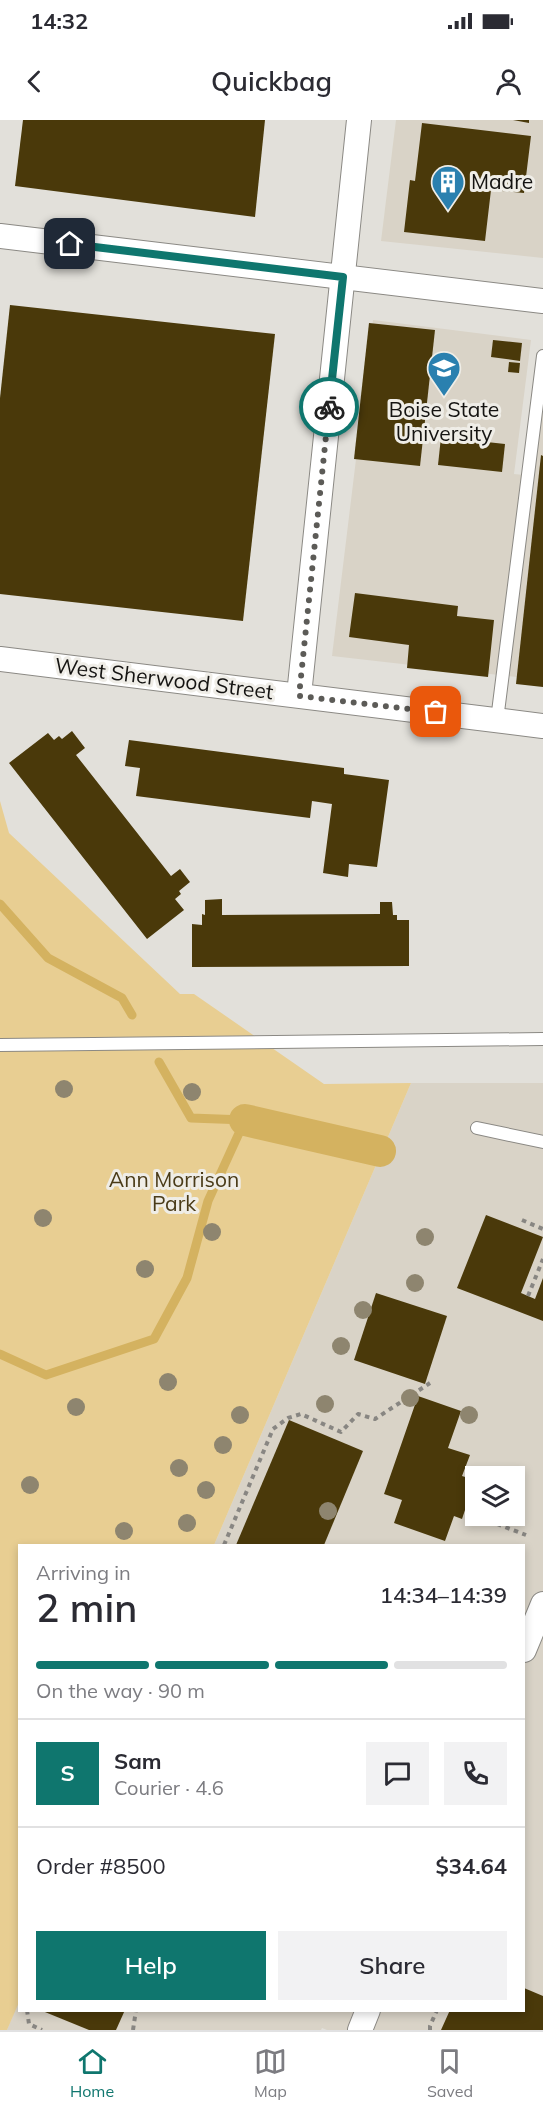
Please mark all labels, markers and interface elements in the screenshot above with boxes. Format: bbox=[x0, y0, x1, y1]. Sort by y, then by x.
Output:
text: 14:32 bbox=[30, 7, 88, 35]
text: Quickbag bbox=[211, 64, 332, 98]
icon: back bbox=[18, 65, 51, 98]
icon: person bbox=[492, 65, 525, 98]
building icon: Madre bbox=[430, 164, 466, 211]
place label: Madre bbox=[471, 168, 533, 194]
pin bbox=[44, 218, 95, 269]
icon: home bbox=[53, 227, 86, 260]
school or university icon: Boise State University bbox=[426, 350, 462, 397]
courier bbox=[299, 377, 359, 437]
icon: bike bbox=[313, 391, 346, 424]
place label: Boise State University bbox=[389, 396, 499, 446]
street label: West Sherwood Street bbox=[53, 652, 275, 704]
pin bbox=[410, 686, 461, 737]
icon: bag bbox=[419, 695, 452, 728]
park label: Ann Morrison Park bbox=[109, 1166, 239, 1216]
map controls bbox=[465, 1466, 525, 1526]
button: layers bbox=[465, 1466, 525, 1526]
text: Arriving in bbox=[36, 1560, 131, 1585]
text: 14:34–14:39 bbox=[380, 1581, 507, 1609]
text: 2 min bbox=[36, 1583, 137, 1632]
text: On the way · 90 m bbox=[36, 1678, 205, 1703]
button: chat bbox=[366, 1742, 429, 1805]
button: phone bbox=[444, 1742, 507, 1805]
text: Sam bbox=[114, 1747, 162, 1775]
text: S bbox=[60, 1759, 75, 1787]
text: Courier · 4.6 bbox=[114, 1775, 224, 1800]
text: Order #8500 bbox=[36, 1852, 166, 1880]
text: $34.64 bbox=[436, 1852, 507, 1880]
button: Help bbox=[36, 1931, 266, 2000]
button: Share bbox=[278, 1931, 507, 2000]
tab: Home bbox=[70, 2045, 114, 2101]
tab: Map bbox=[254, 2045, 287, 2101]
tab: Saved bbox=[427, 2045, 473, 2101]

